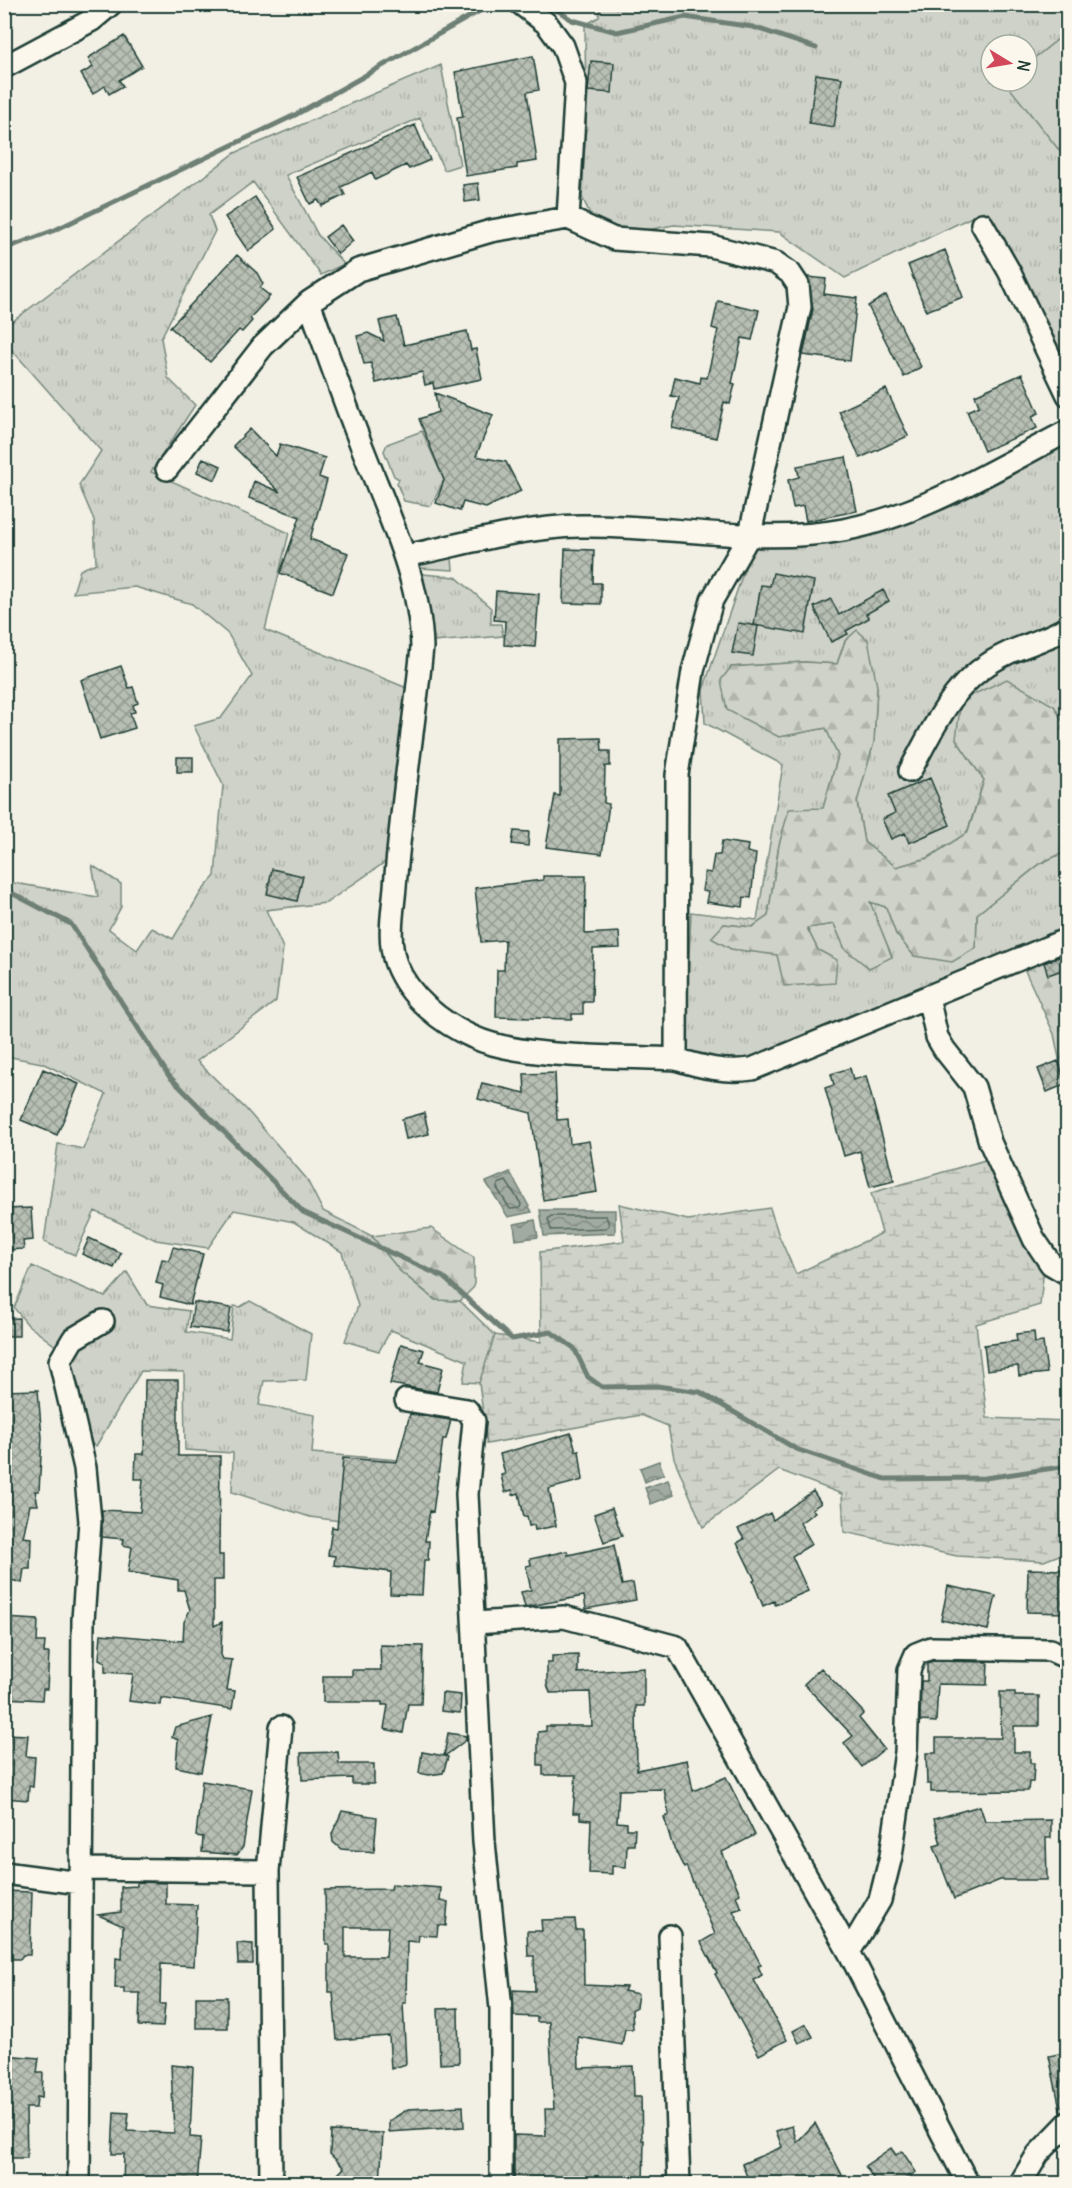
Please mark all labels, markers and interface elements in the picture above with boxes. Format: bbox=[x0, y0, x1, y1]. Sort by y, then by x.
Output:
north arrow bbox=[979, 33, 1039, 93]
text: N bbox=[1013, 59, 1035, 73]

